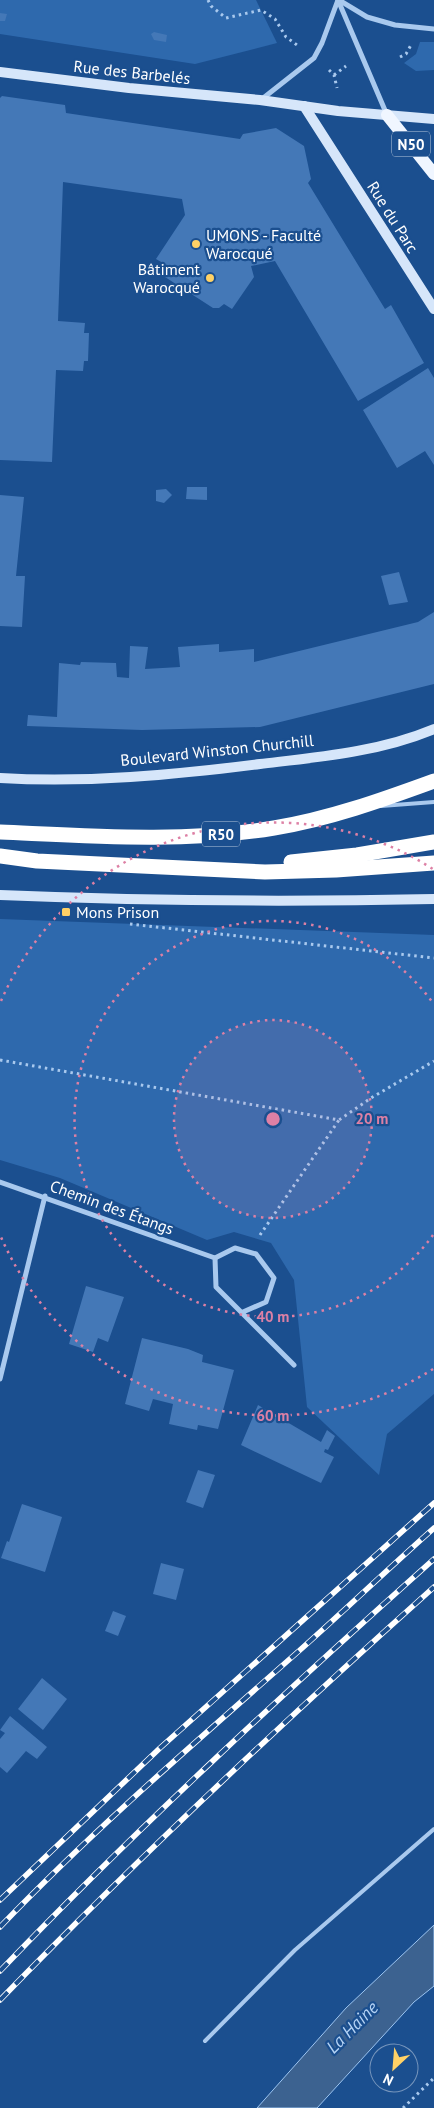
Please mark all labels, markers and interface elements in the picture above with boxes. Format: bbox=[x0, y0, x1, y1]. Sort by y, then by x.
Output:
street label: Rue des Barbelés bbox=[73, 56, 192, 88]
road number: N50 bbox=[392, 132, 430, 156]
street label: Rue du Parc bbox=[363, 177, 423, 257]
place label: UMONS - Faculté Warocqué bbox=[206, 225, 321, 263]
marker: UMONS - Faculté Warocqué bbox=[190, 238, 202, 250]
place label: Bâtiment Warocqué bbox=[133, 259, 201, 297]
marker: Bâtiment Warocqué bbox=[204, 272, 216, 284]
street label: Boulevard Winston Churchill bbox=[119, 730, 315, 770]
road number: R50 bbox=[202, 822, 240, 846]
place label: Mons Prison bbox=[76, 902, 159, 922]
marker: Mons Prison bbox=[60, 906, 72, 918]
text: 20 m bbox=[356, 1109, 388, 1128]
centre of rings bbox=[264, 1110, 282, 1128]
street label: Chemin des Étangs bbox=[47, 1175, 177, 1239]
text: 40 m bbox=[257, 1307, 289, 1326]
text: 60 m bbox=[257, 1406, 289, 1425]
water label: La Haine bbox=[321, 1996, 383, 2058]
north arrow bbox=[369, 2043, 419, 2093]
text: N bbox=[380, 2070, 396, 2090]

